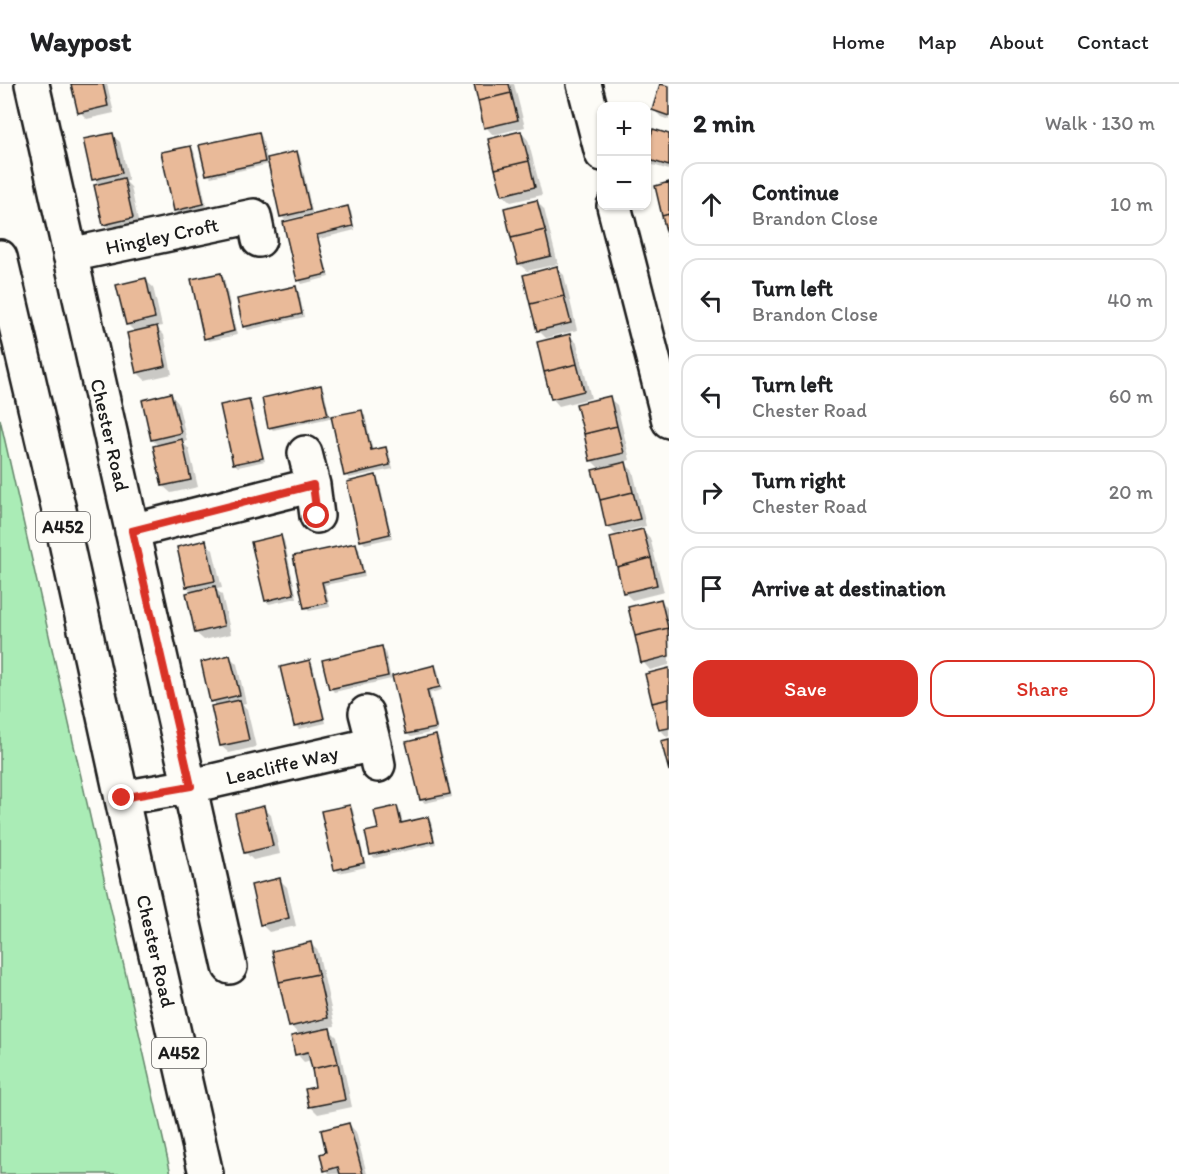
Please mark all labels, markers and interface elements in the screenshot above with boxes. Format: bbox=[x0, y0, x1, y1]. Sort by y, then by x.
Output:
text: Waypost bbox=[30, 24, 132, 58]
text: Home bbox=[832, 29, 885, 54]
text: Map bbox=[918, 29, 957, 54]
text: About bbox=[990, 29, 1044, 54]
text: Contact bbox=[1077, 29, 1149, 54]
map controls bbox=[597, 102, 651, 210]
button: + bbox=[597, 102, 651, 156]
text: 2 min bbox=[693, 107, 755, 139]
text: Walk · 130 m bbox=[1045, 111, 1155, 135]
button: − bbox=[597, 156, 651, 210]
text: Continue bbox=[752, 179, 839, 206]
icon: ahead bbox=[695, 188, 728, 221]
text: 10 m bbox=[1110, 192, 1153, 216]
text: Brandon Close bbox=[752, 206, 878, 230]
street label: Hingley Croft bbox=[103, 212, 221, 260]
text: Turn left bbox=[752, 275, 833, 302]
icon: left bbox=[695, 284, 728, 317]
text: 40 m bbox=[1107, 288, 1153, 312]
text: Brandon Close bbox=[752, 302, 878, 326]
text: Turn left bbox=[752, 371, 833, 398]
street label: Chester Road bbox=[85, 376, 135, 494]
icon: left bbox=[695, 380, 728, 413]
text: 60 m bbox=[1109, 384, 1153, 408]
text: Chester Road bbox=[752, 398, 867, 422]
text: Turn right bbox=[752, 467, 846, 494]
icon: right bbox=[695, 476, 728, 509]
text: 20 m bbox=[1109, 480, 1153, 504]
text: Chester Road bbox=[752, 494, 867, 518]
route start bbox=[303, 502, 329, 528]
road number: A452 bbox=[36, 512, 90, 542]
icon: arrive bbox=[695, 572, 728, 605]
text: Arrive at destination bbox=[752, 575, 946, 602]
button: Save bbox=[693, 660, 918, 717]
button: Share bbox=[930, 660, 1155, 717]
street label: Leacliffe Way bbox=[224, 740, 341, 790]
route end bbox=[108, 784, 134, 810]
street label: Chester Road bbox=[131, 892, 181, 1010]
road number: A452 bbox=[152, 1038, 206, 1068]

